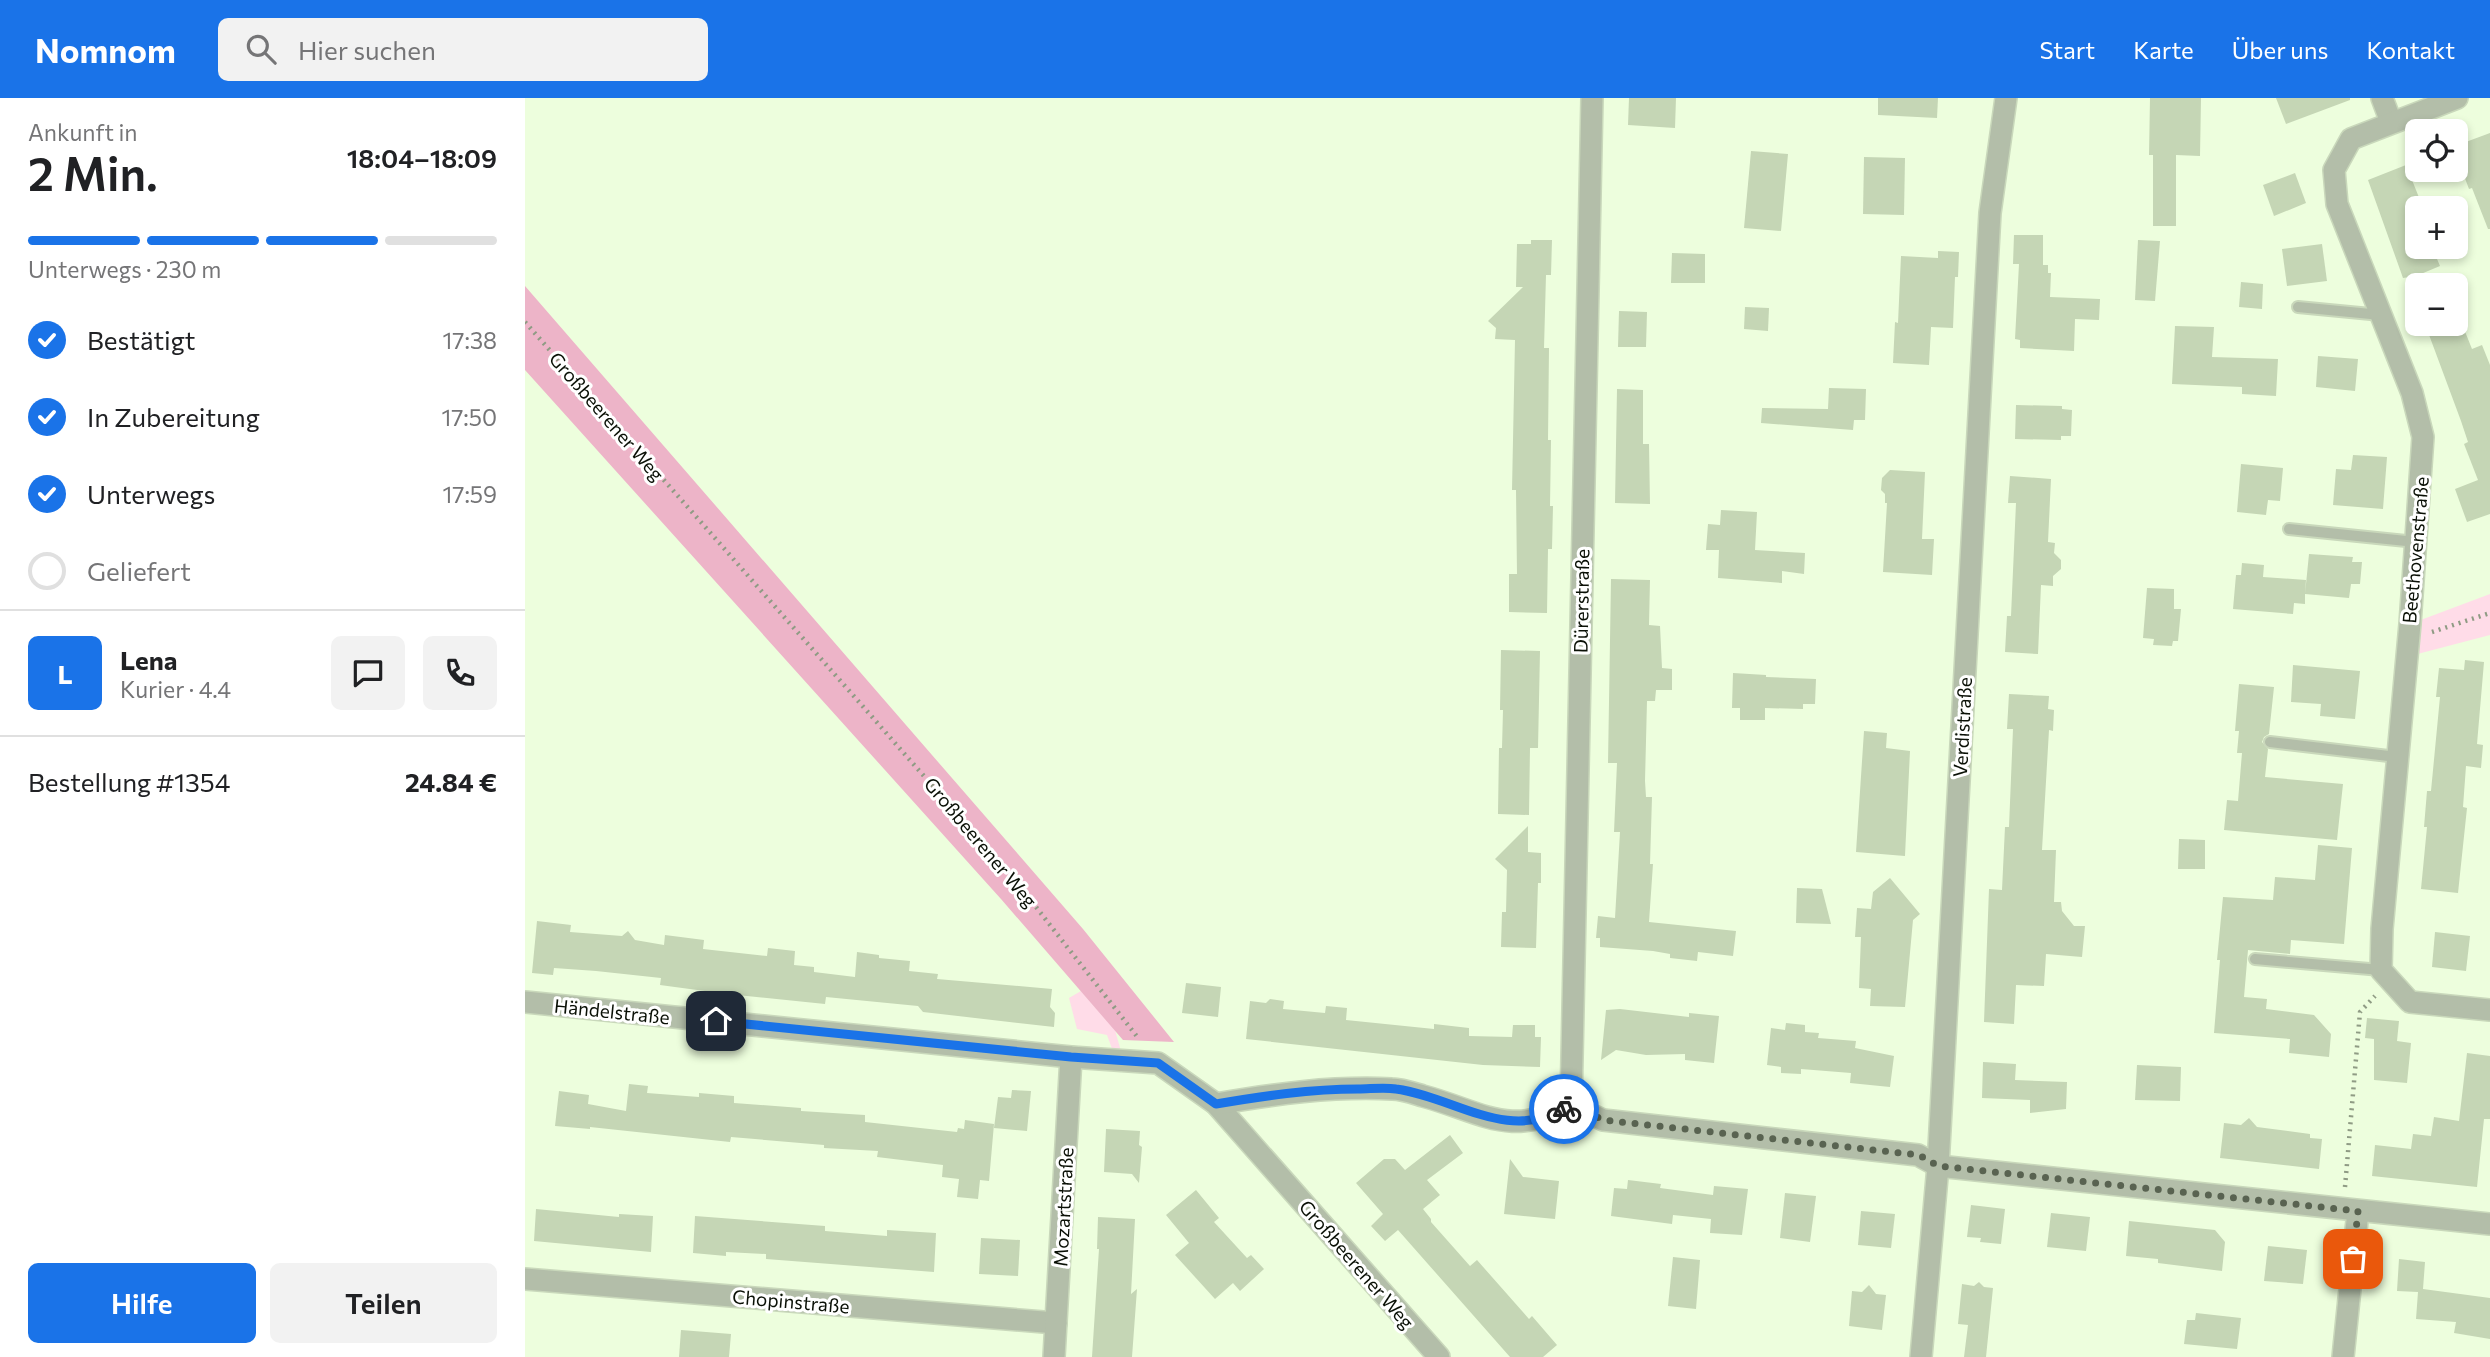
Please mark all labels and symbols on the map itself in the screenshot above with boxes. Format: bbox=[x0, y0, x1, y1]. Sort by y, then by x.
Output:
street label: Großbeerener Weg bbox=[545, 347, 669, 485]
street label: Beethovenstraße bbox=[2397, 476, 2433, 624]
street label: Dürerstraße bbox=[1569, 549, 1593, 653]
street label: Verdistraße bbox=[1948, 676, 1976, 778]
street label: Großbeerener Weg bbox=[920, 772, 1042, 912]
pin bbox=[686, 991, 746, 1051]
street label: Händelstraße bbox=[553, 993, 671, 1029]
courier bbox=[1529, 1074, 1599, 1144]
street label: Mozartstraße bbox=[1048, 1147, 1078, 1267]
street label: Großbeerener Weg bbox=[1295, 1195, 1419, 1333]
pin bbox=[2323, 1229, 2383, 1289]
street label: Chopinstraße bbox=[731, 1284, 851, 1318]

